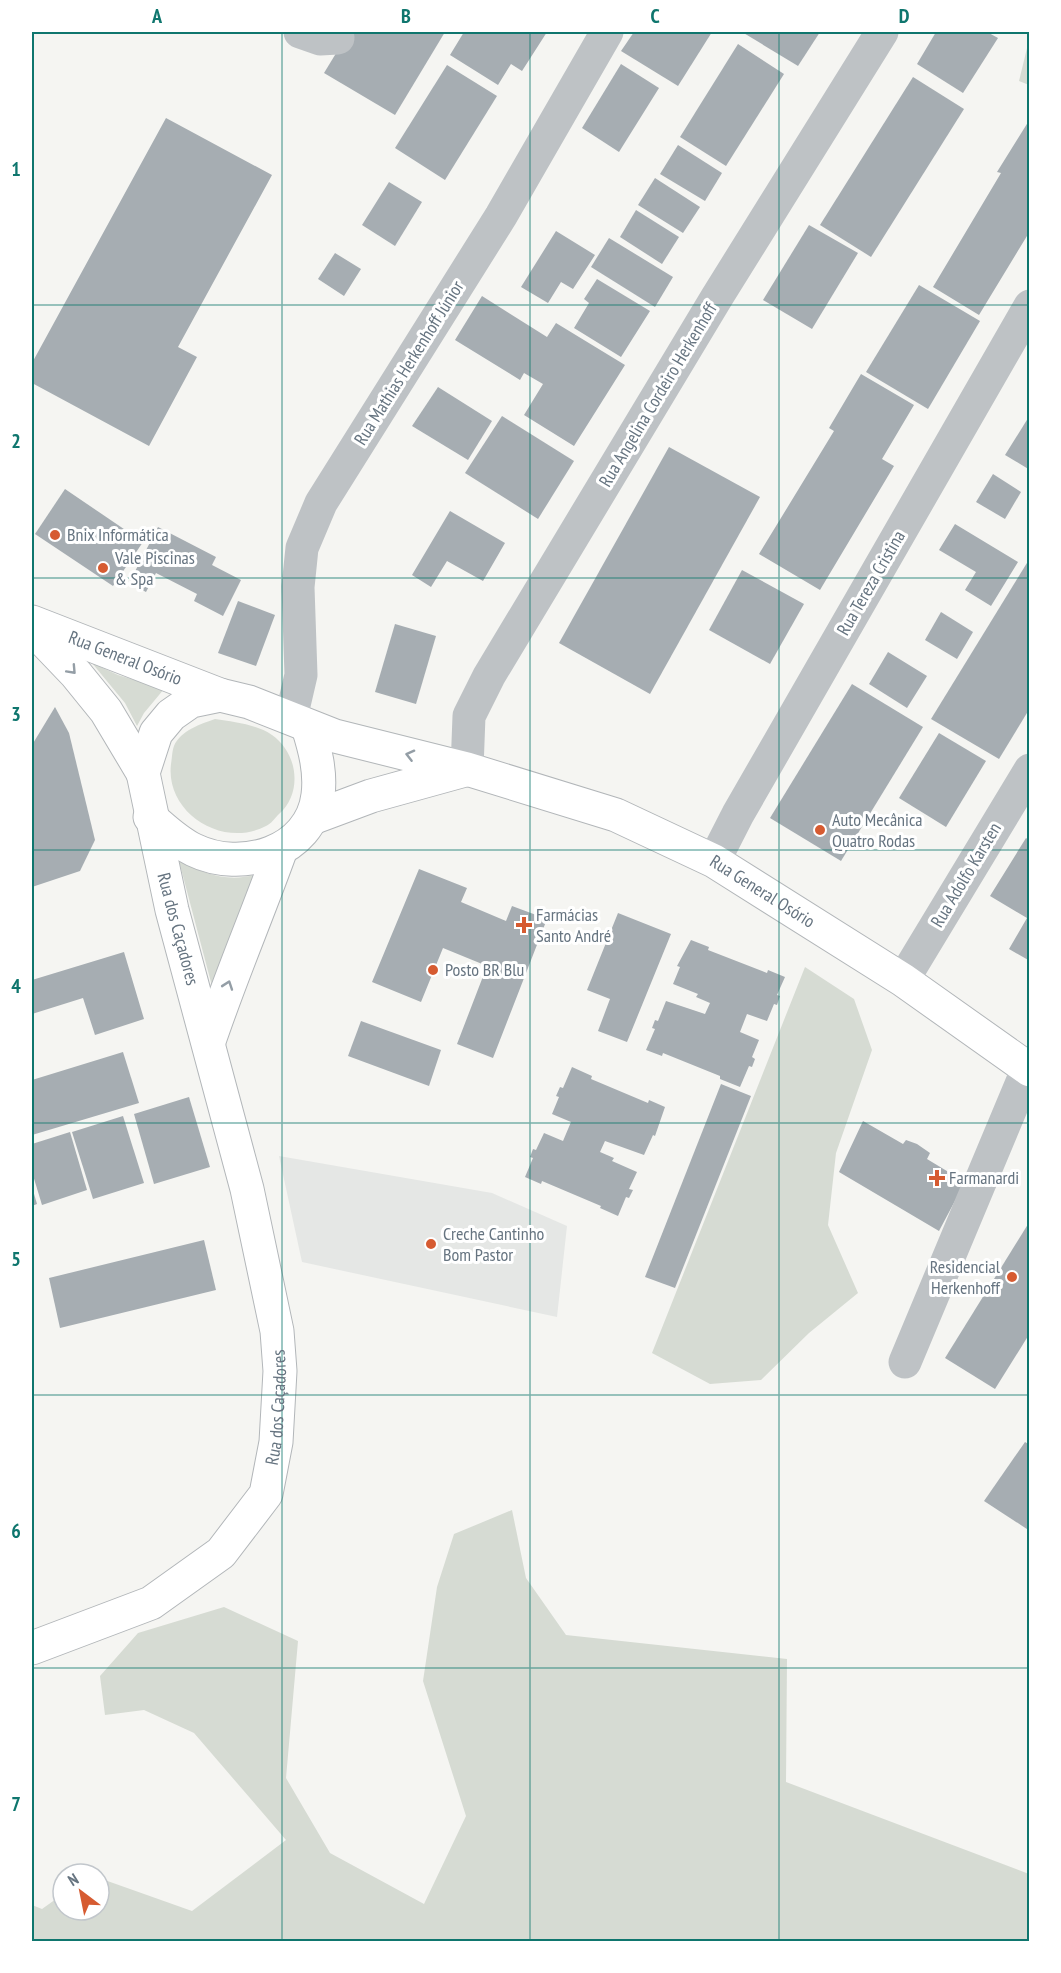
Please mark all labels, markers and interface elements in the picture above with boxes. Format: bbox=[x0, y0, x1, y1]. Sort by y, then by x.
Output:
text: A bbox=[151, 3, 163, 29]
text: B bbox=[401, 3, 411, 29]
text: C bbox=[650, 3, 660, 29]
text: D bbox=[899, 3, 910, 29]
text: 1 bbox=[11, 156, 21, 182]
street label: Rua Mathias Herkenhoff Júnior bbox=[349, 276, 469, 449]
street label: Rua Angelina Cordeiro Herkenhoff bbox=[593, 297, 722, 491]
text: 2 bbox=[11, 428, 21, 454]
place label: Bnix Informática bbox=[67, 523, 169, 546]
street label: Rua Tereza Cristina bbox=[831, 526, 910, 639]
marker: Bnix Informática bbox=[48, 528, 62, 542]
place label: Vale Piscinas & Spa bbox=[114, 546, 195, 590]
marker: Vale Piscinas & Spa bbox=[96, 561, 110, 575]
street label: Rua General Osório bbox=[65, 625, 186, 690]
one-way arrow bbox=[65, 663, 76, 674]
text: 3 bbox=[11, 701, 21, 727]
one-way arrow bbox=[405, 750, 415, 763]
place label: Auto Mecânica Quatro Rodas bbox=[832, 808, 923, 852]
street label: Rua Adolfo Karsten bbox=[925, 818, 1006, 931]
marker: Auto Mecânica Quatro Rodas bbox=[813, 823, 827, 837]
street label: Rua General Osório bbox=[706, 849, 820, 933]
street label: Rua dos Caçadores bbox=[152, 870, 205, 988]
place label: Farmácias Santo André bbox=[536, 903, 611, 947]
marker: Farmácias Santo André bbox=[517, 918, 531, 932]
place label: Posto BR Blu bbox=[445, 958, 524, 981]
marker: Posto BR Blu bbox=[426, 963, 440, 977]
text: 4 bbox=[11, 973, 21, 999]
one-way arrow bbox=[221, 980, 234, 991]
place label: Farmanardi bbox=[949, 1166, 1019, 1189]
marker: Farmanardi bbox=[930, 1171, 944, 1185]
place label: Creche Cantinho Bom Pastor bbox=[443, 1222, 545, 1266]
marker: Creche Cantinho Bom Pastor bbox=[424, 1237, 438, 1251]
text: 5 bbox=[11, 1246, 21, 1272]
place label: Residencial Herkenhoff bbox=[930, 1255, 1001, 1299]
marker: Residencial Herkenhoff bbox=[1005, 1270, 1019, 1284]
street label: Rua dos Caçadores bbox=[260, 1349, 291, 1467]
text: 6 bbox=[11, 1518, 21, 1544]
text: 7 bbox=[11, 1791, 21, 1817]
north arrow bbox=[51, 1862, 111, 1922]
text: N bbox=[64, 1869, 82, 1890]

